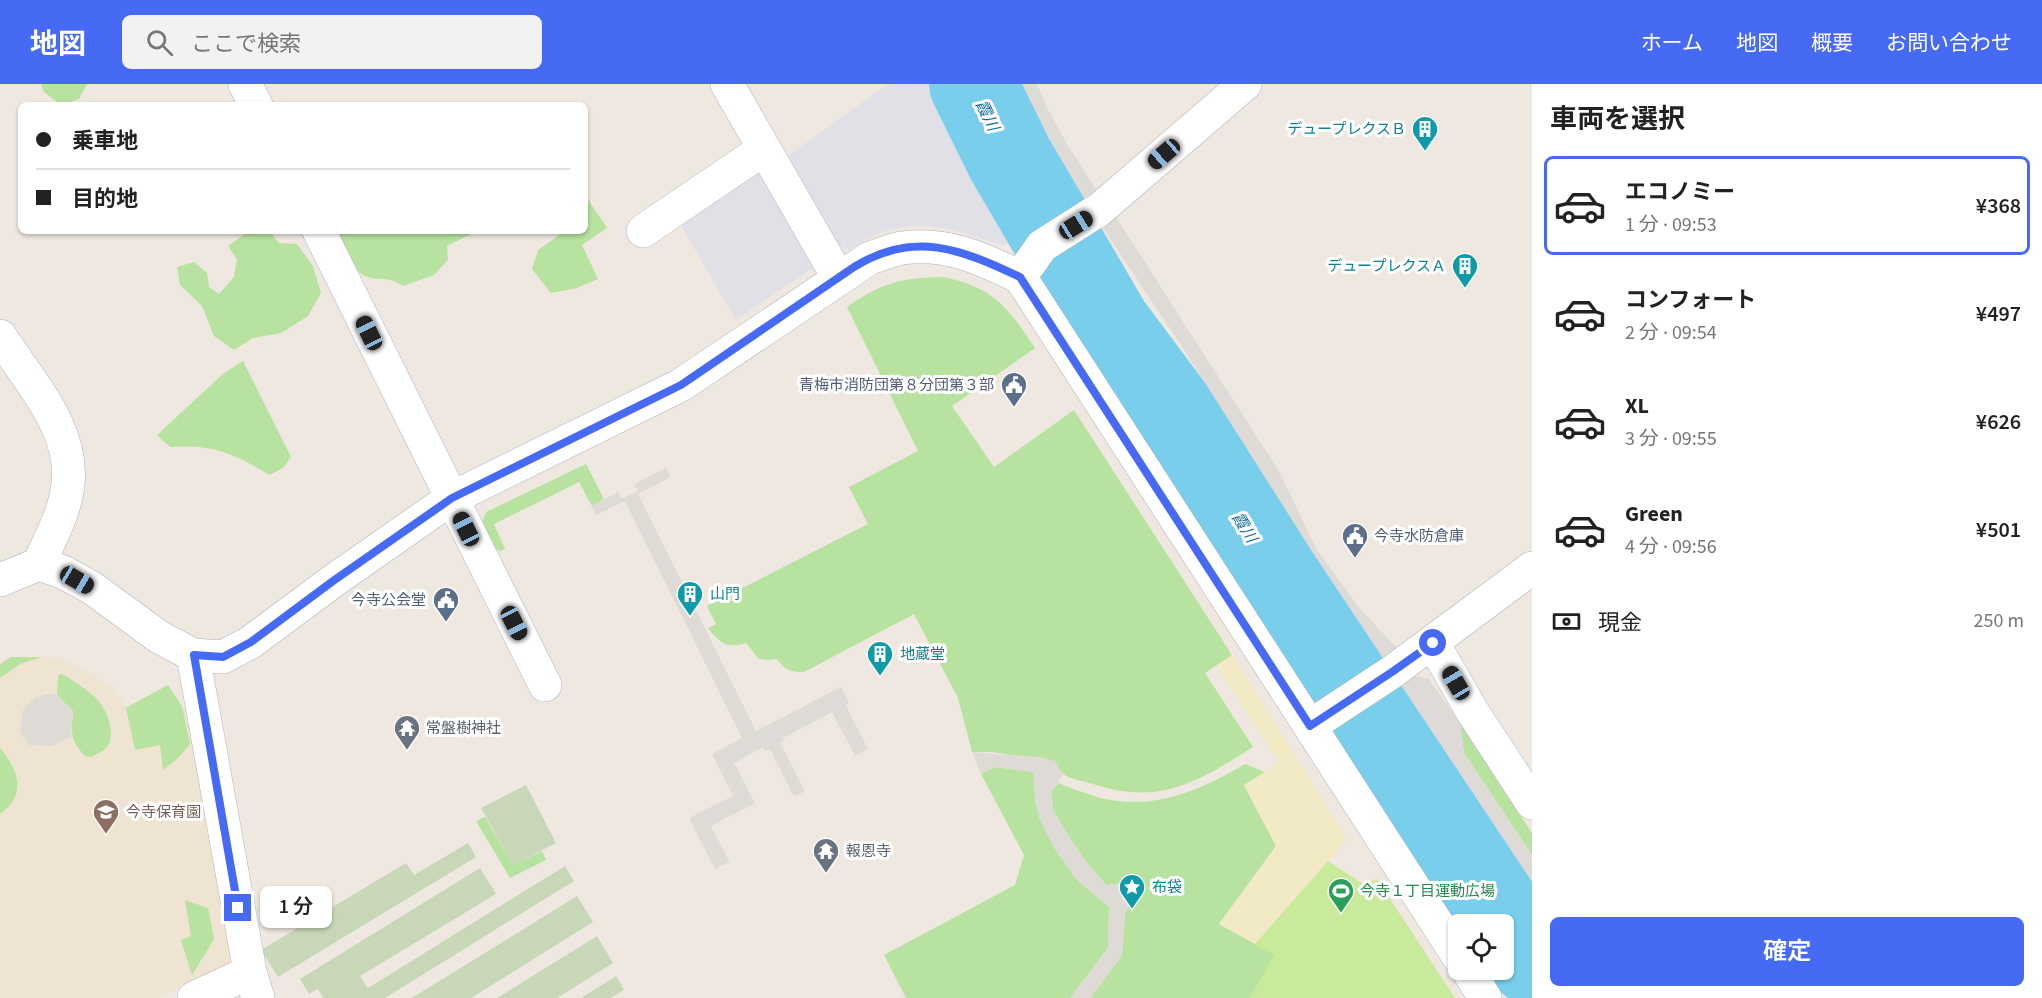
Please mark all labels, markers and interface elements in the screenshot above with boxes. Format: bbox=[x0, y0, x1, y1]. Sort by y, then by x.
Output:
search box bbox=[122, 15, 542, 69]
text: 地図 bbox=[30, 24, 86, 64]
icon: search bbox=[143, 26, 176, 59]
text: ここで検索 bbox=[191, 28, 301, 60]
text: ホーム bbox=[1641, 28, 1703, 58]
text: 地図 bbox=[1736, 28, 1778, 58]
text: 概要 bbox=[1811, 28, 1853, 58]
text: お問い合わせ bbox=[1886, 28, 2012, 58]
water label: 霞川 bbox=[970, 96, 1005, 136]
text: 車両を選択 bbox=[1550, 100, 1685, 139]
building icon: デュープレクスＢ bbox=[1410, 114, 1440, 152]
place label: デュープレクスＢ bbox=[1287, 119, 1406, 140]
text: 乗車地 bbox=[72, 125, 138, 157]
car bbox=[1145, 135, 1183, 173]
text: エコノミー bbox=[1625, 176, 1735, 208]
icon: car bbox=[1553, 179, 1607, 233]
text: 目的地 bbox=[72, 183, 138, 215]
text: ¥368 bbox=[1976, 190, 2021, 222]
car bbox=[1056, 208, 1096, 242]
text: 1 分 · 09:53 bbox=[1625, 211, 1717, 239]
building icon: デュープレクスＡ bbox=[1450, 251, 1480, 289]
place label: デュープレクスＡ bbox=[1327, 256, 1446, 277]
text: コンフォート bbox=[1625, 284, 1756, 316]
icon: car bbox=[1553, 287, 1607, 341]
text: ¥497 bbox=[1976, 298, 2021, 330]
car bbox=[353, 313, 385, 353]
text: 2 分 · 09:54 bbox=[1625, 319, 1717, 347]
public building icon: 青梅市消防団第８分団第３部 bbox=[999, 370, 1029, 408]
place label: 青梅市消防団第８分団第３部 bbox=[799, 375, 994, 396]
text: XL bbox=[1625, 390, 1649, 422]
icon: car bbox=[1553, 395, 1607, 449]
text: ¥626 bbox=[1976, 406, 2021, 438]
text: 3 分 · 09:55 bbox=[1625, 425, 1717, 453]
text: Green bbox=[1625, 498, 1683, 530]
icon: car bbox=[1553, 503, 1607, 557]
water label: 霞川 bbox=[1226, 508, 1263, 549]
car bbox=[450, 509, 482, 549]
text: ¥501 bbox=[1976, 514, 2021, 546]
public building icon: 今寺水防倉庫 bbox=[1340, 521, 1370, 559]
place label: 今寺水防倉庫 bbox=[1374, 526, 1464, 547]
text: 4 分 · 09:56 bbox=[1625, 533, 1717, 561]
car bbox=[57, 563, 97, 597]
building icon: 山門 bbox=[675, 579, 705, 617]
place label: 山門 bbox=[710, 584, 740, 605]
public building icon: 今寺公会堂 bbox=[431, 585, 461, 623]
place label: 今寺公会堂 bbox=[351, 590, 426, 611]
car bbox=[498, 603, 530, 643]
icon: cash bbox=[1550, 605, 1583, 638]
text: 現金 bbox=[1598, 607, 1642, 639]
text: 250 m bbox=[1974, 607, 2024, 635]
route start bbox=[1419, 629, 1446, 656]
building icon: 地蔵堂 bbox=[865, 639, 895, 677]
place label: 地蔵堂 bbox=[900, 644, 945, 665]
car bbox=[1439, 663, 1473, 703]
temple icon: 常盤樹神社 bbox=[392, 713, 422, 751]
place label: 常盤樹神社 bbox=[426, 718, 501, 739]
school or university icon: 今寺保育園 bbox=[91, 797, 121, 835]
place label: 今寺保育園 bbox=[126, 802, 201, 823]
temple icon: 報恩寺 bbox=[811, 836, 841, 874]
place label: 報恩寺 bbox=[846, 841, 891, 862]
place icon: 布袋 bbox=[1117, 872, 1147, 910]
sports icon: 今寺１丁目運動広場 bbox=[1326, 876, 1356, 914]
place label: 布袋 bbox=[1152, 877, 1182, 898]
place label: 今寺１丁目運動広場 bbox=[1360, 881, 1495, 902]
callout: 1 分 bbox=[259, 887, 331, 929]
text: 1 分 bbox=[279, 893, 313, 921]
route end bbox=[224, 894, 251, 921]
map controls bbox=[1448, 914, 1514, 980]
button: locate bbox=[1448, 914, 1514, 980]
button: 確定 bbox=[1550, 917, 2024, 986]

